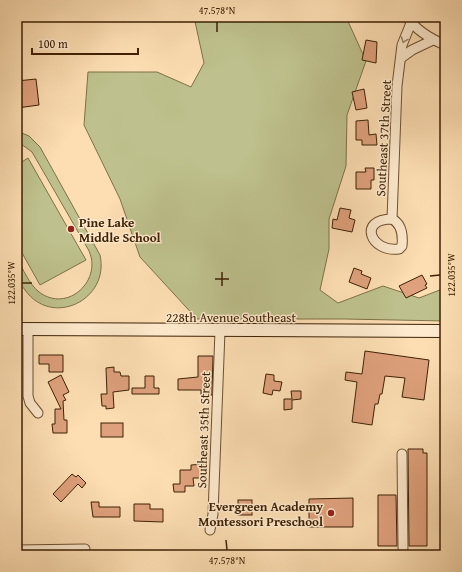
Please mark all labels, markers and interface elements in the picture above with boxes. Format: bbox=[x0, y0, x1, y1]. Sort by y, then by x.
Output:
text: 47.578°N bbox=[199, 3, 236, 18]
scale bar bbox=[32, 30, 138, 56]
text: 100 m bbox=[38, 35, 68, 52]
one-way arrow bbox=[401, 37, 409, 44]
street label: Southeast 37th Street bbox=[371, 79, 396, 197]
place label: Pine Lake Middle School bbox=[79, 213, 161, 247]
marker: Pine Lake Middle School bbox=[66, 224, 76, 234]
text: 122.035°W bbox=[444, 253, 459, 297]
text: 122.035°W bbox=[4, 261, 19, 305]
street label: 228th Avenue Southeast bbox=[166, 308, 297, 327]
street label: Southeast 35th Street bbox=[192, 371, 215, 489]
place label: Evergreen Academy Montessori Preschool bbox=[198, 497, 323, 531]
marker: Evergreen Academy Montessori Preschool bbox=[326, 508, 336, 518]
text: 47.578°N bbox=[209, 553, 246, 568]

